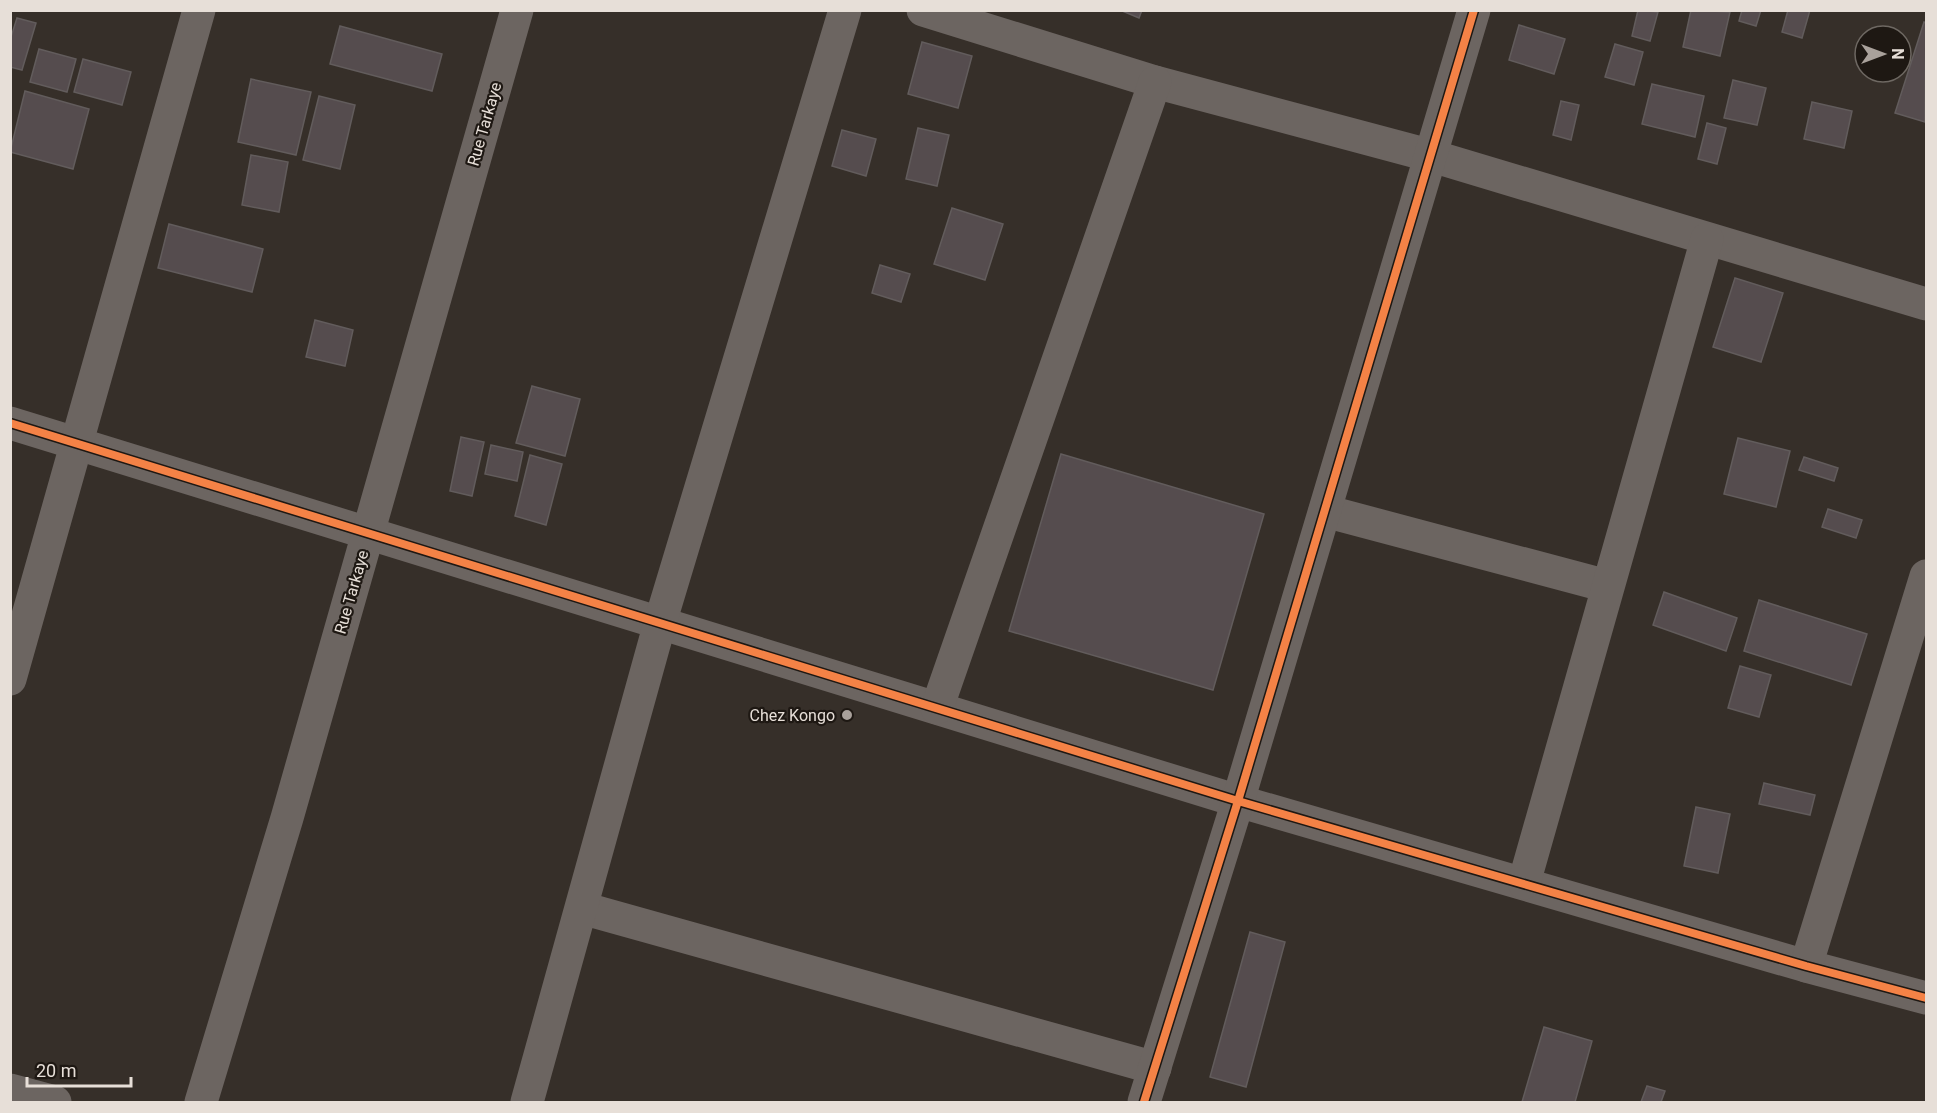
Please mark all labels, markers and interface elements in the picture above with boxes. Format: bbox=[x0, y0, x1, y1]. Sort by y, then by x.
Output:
north arrow bbox=[1853, 24, 1913, 84]
text: N bbox=[1888, 48, 1907, 60]
street label: Rue Tarkaye bbox=[463, 80, 506, 168]
street label: Rue Tarkaye bbox=[330, 548, 373, 636]
place label: Chez Kongo bbox=[749, 706, 835, 725]
marker: Chez Kongo bbox=[840, 708, 854, 722]
scale bar bbox=[27, 1050, 130, 1088]
text: 20 m bbox=[36, 1060, 76, 1081]

